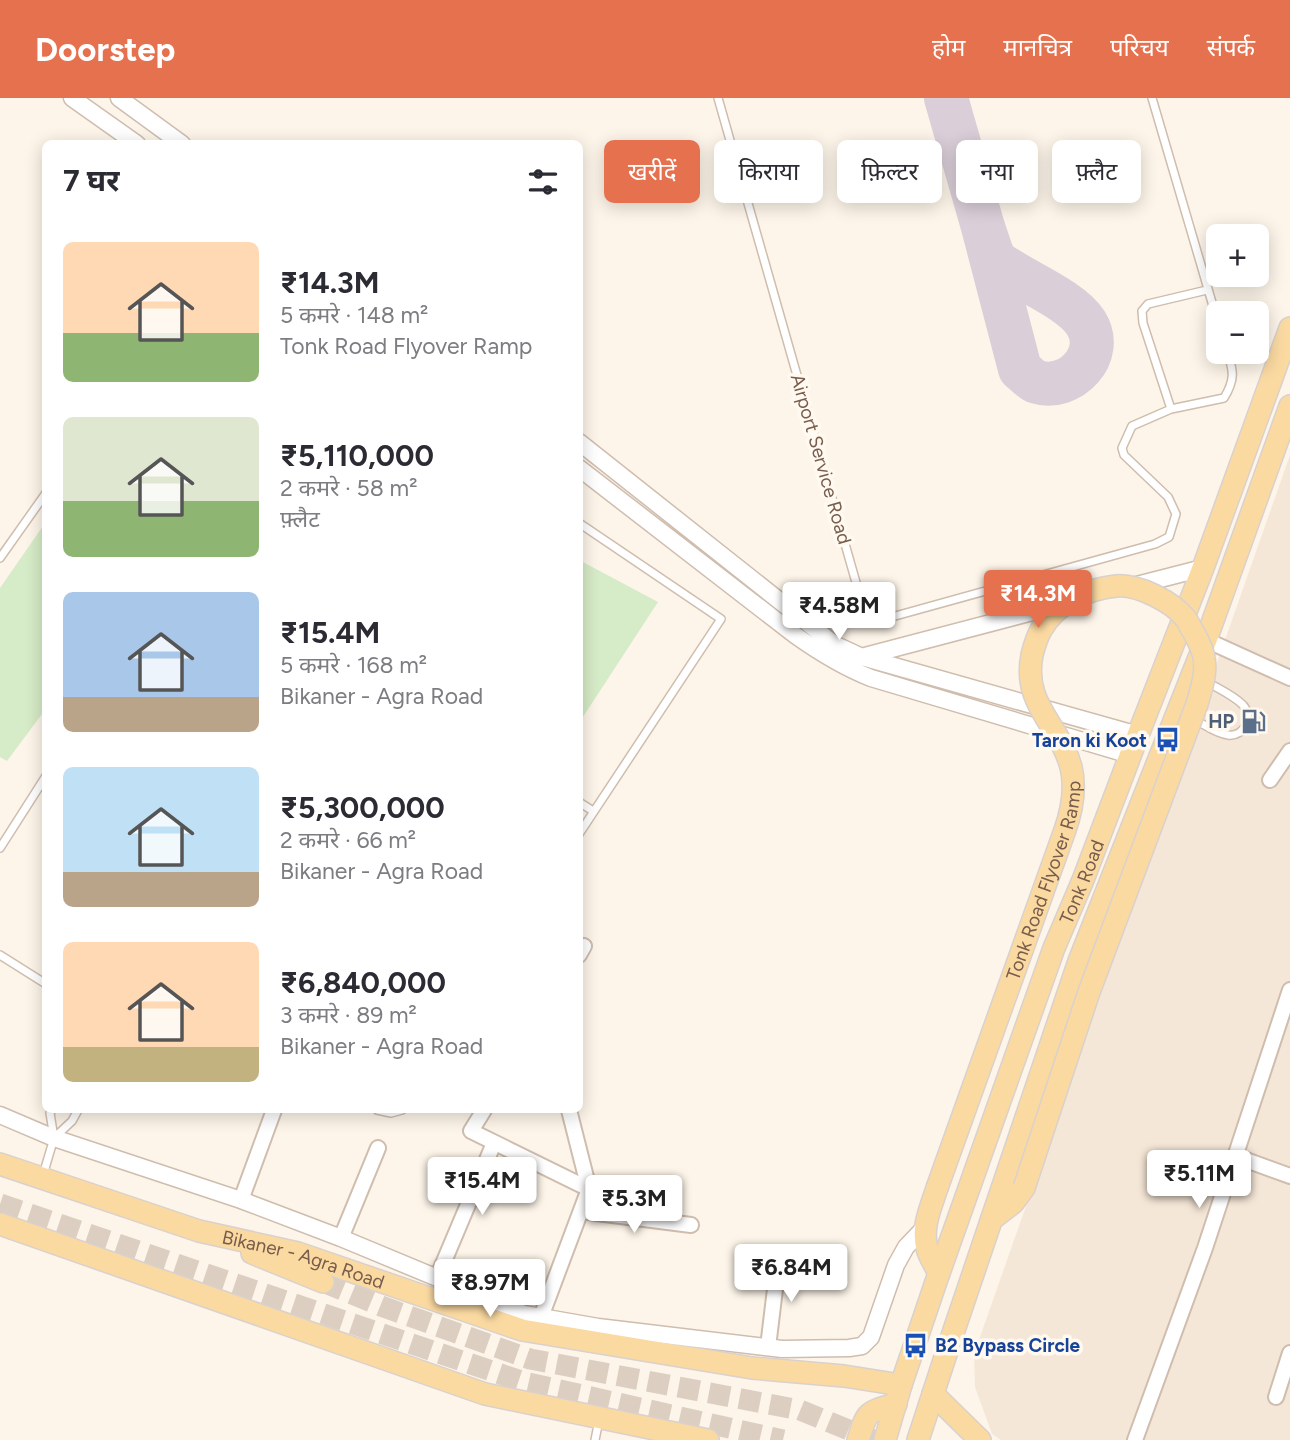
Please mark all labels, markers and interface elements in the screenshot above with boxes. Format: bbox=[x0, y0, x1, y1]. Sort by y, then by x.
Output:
text: Doorstep bbox=[35, 30, 175, 69]
text: होम bbox=[932, 33, 965, 62]
text: मानचित्र bbox=[1003, 33, 1072, 62]
text: परिचय bbox=[1110, 33, 1169, 62]
text: संपर्क bbox=[1207, 33, 1255, 62]
chip: खरीदें bbox=[604, 140, 700, 203]
chip: किराया bbox=[714, 140, 823, 203]
chip: फ़िल्टर bbox=[837, 140, 942, 203]
chip: नया bbox=[956, 140, 1038, 203]
chip: फ़्लैट bbox=[1052, 140, 1141, 203]
text: 7 घर bbox=[63, 162, 120, 199]
icon: filters bbox=[524, 163, 562, 201]
map controls bbox=[1206, 224, 1269, 364]
button: + bbox=[1206, 224, 1269, 287]
text: ₹14.3M bbox=[280, 264, 379, 301]
icon: home bbox=[119, 270, 203, 354]
text: 5 कमरे · 148 m² bbox=[280, 301, 428, 329]
button: − bbox=[1206, 301, 1269, 364]
text: Tonk Road Flyover Ramp bbox=[280, 332, 532, 360]
street label: Airport Service Road bbox=[786, 371, 856, 547]
text: ₹5,110,000 bbox=[280, 437, 434, 474]
icon: home bbox=[119, 445, 203, 529]
text: 2 कमरे · 58 m² bbox=[280, 474, 417, 502]
text: फ़्लैट bbox=[280, 505, 320, 533]
pin: ₹14.3M bbox=[981, 570, 1095, 630]
text: ₹14.3M bbox=[1000, 579, 1076, 607]
pin: ₹4.58M bbox=[782, 582, 896, 642]
text: ₹4.58M bbox=[798, 591, 880, 619]
text: ₹15.4M bbox=[280, 614, 380, 651]
icon: home bbox=[119, 620, 203, 704]
text: 5 कमरे · 168 m² bbox=[280, 651, 427, 679]
text: Bikaner - Agra Road bbox=[280, 682, 483, 710]
fuel station icon: HP bbox=[1240, 707, 1268, 735]
place label: HP bbox=[1208, 710, 1235, 733]
bus stop icon: Taron ki Koot bbox=[1153, 726, 1181, 754]
place label: Taron ki Koot bbox=[1032, 729, 1147, 752]
street label: Tonk Road Flyover Ramp bbox=[1000, 777, 1080, 983]
text: ₹5,300,000 bbox=[280, 789, 445, 826]
icon: home bbox=[119, 795, 203, 879]
text: 2 कमरे · 66 m² bbox=[280, 826, 416, 854]
street label: Tonk Road bbox=[1054, 837, 1108, 927]
text: Bikaner - Agra Road bbox=[280, 857, 483, 885]
text: ₹6,840,000 bbox=[280, 964, 446, 1001]
icon: home bbox=[119, 970, 203, 1054]
text: 3 कमरे · 89 m² bbox=[280, 1001, 417, 1029]
text: Bikaner - Agra Road bbox=[280, 1032, 483, 1060]
pin: ₹5.11M bbox=[1142, 1150, 1256, 1210]
pin: ₹15.4M bbox=[425, 1158, 539, 1217]
text: ₹5.11M bbox=[1163, 1159, 1235, 1187]
text: ₹15.4M bbox=[444, 1166, 520, 1194]
pin: ₹5.3M bbox=[585, 1176, 683, 1235]
text: ₹5.3M bbox=[601, 1184, 667, 1212]
street label: Bikaner - Agra Road bbox=[220, 1225, 387, 1293]
pin: ₹6.84M bbox=[734, 1244, 848, 1304]
text: ₹6.84M bbox=[750, 1253, 832, 1281]
pin: ₹8.97M bbox=[433, 1260, 547, 1319]
text: ₹8.97M bbox=[450, 1268, 530, 1296]
bus stop icon: B2 Bypass Circle bbox=[901, 1331, 929, 1359]
place label: B2 Bypass Circle bbox=[935, 1334, 1080, 1357]

